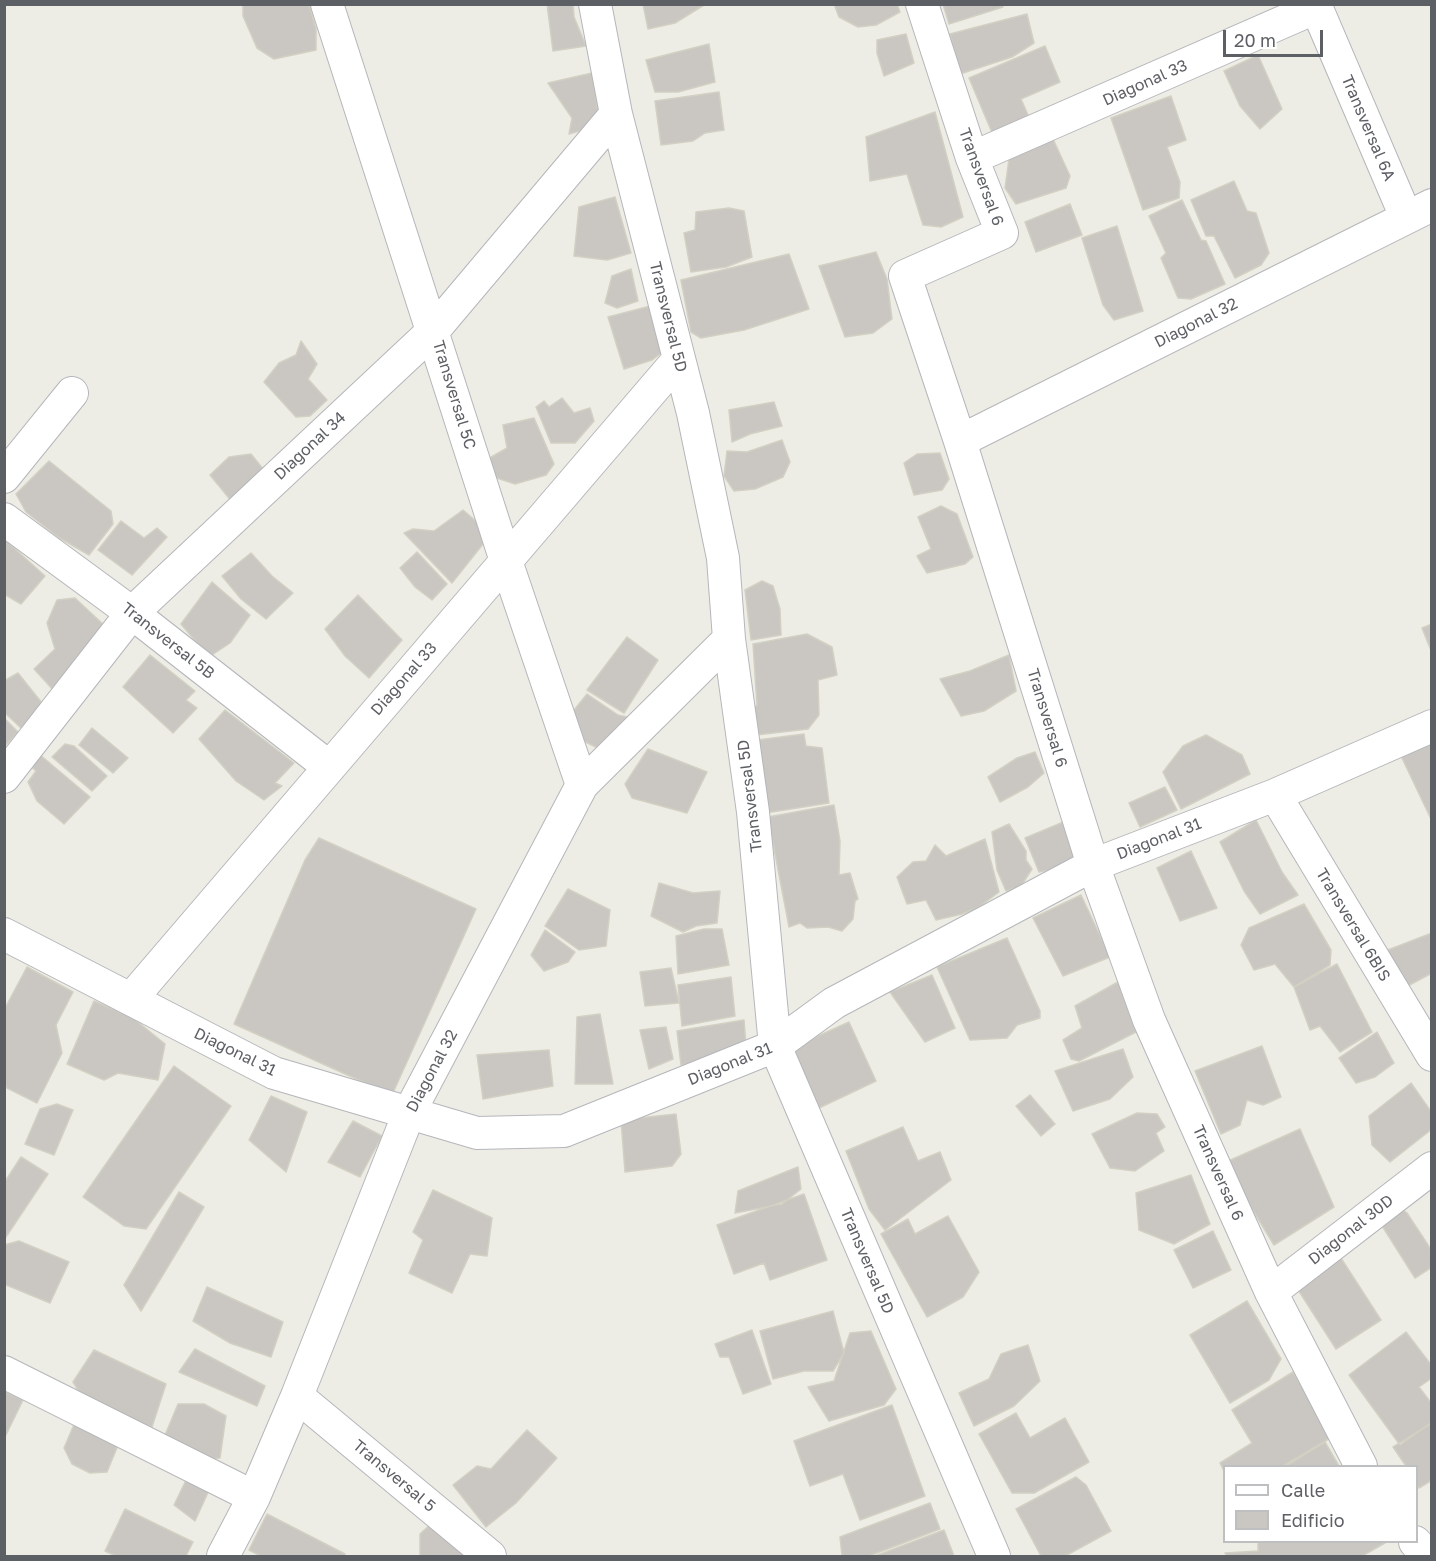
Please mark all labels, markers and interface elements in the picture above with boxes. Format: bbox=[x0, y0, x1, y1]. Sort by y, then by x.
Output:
scale bar bbox=[1226, 18, 1326, 56]
text: 20 m bbox=[1234, 29, 1276, 51]
street label: Diagonal 33 bbox=[1100, 56, 1190, 110]
street label: Transversal 6A bbox=[1337, 72, 1399, 184]
street label: Transversal 6 bbox=[954, 126, 1008, 228]
street label: Transversal 5D bbox=[645, 260, 691, 374]
street label: Diagonal 32 bbox=[1151, 294, 1241, 352]
street label: Transversal 5C bbox=[428, 338, 480, 452]
street label: Diagonal 34 bbox=[270, 408, 350, 484]
street label: Transversal 5B bbox=[118, 599, 218, 683]
street label: Diagonal 33 bbox=[367, 638, 441, 720]
street label: Transversal 6 bbox=[1023, 666, 1071, 770]
street label: Transversal 5D bbox=[734, 739, 766, 853]
street label: Diagonal 31 bbox=[1114, 814, 1204, 864]
street label: Transversal 6BIS bbox=[1312, 865, 1394, 985]
street label: Diagonal 31 bbox=[191, 1024, 279, 1080]
street label: Diagonal 32 bbox=[402, 1026, 462, 1116]
street label: Diagonal 31 bbox=[685, 1038, 775, 1090]
street label: Transversal 6 bbox=[1188, 1122, 1248, 1224]
street label: Diagonal 30D bbox=[1305, 1191, 1397, 1269]
street label: Transversal 5D bbox=[836, 1205, 898, 1317]
street label: Transversal 5 bbox=[349, 1436, 439, 1516]
legend bbox=[1223, 1465, 1418, 1543]
text: Calle bbox=[1281, 1479, 1325, 1501]
text: Edificio bbox=[1281, 1509, 1345, 1531]

